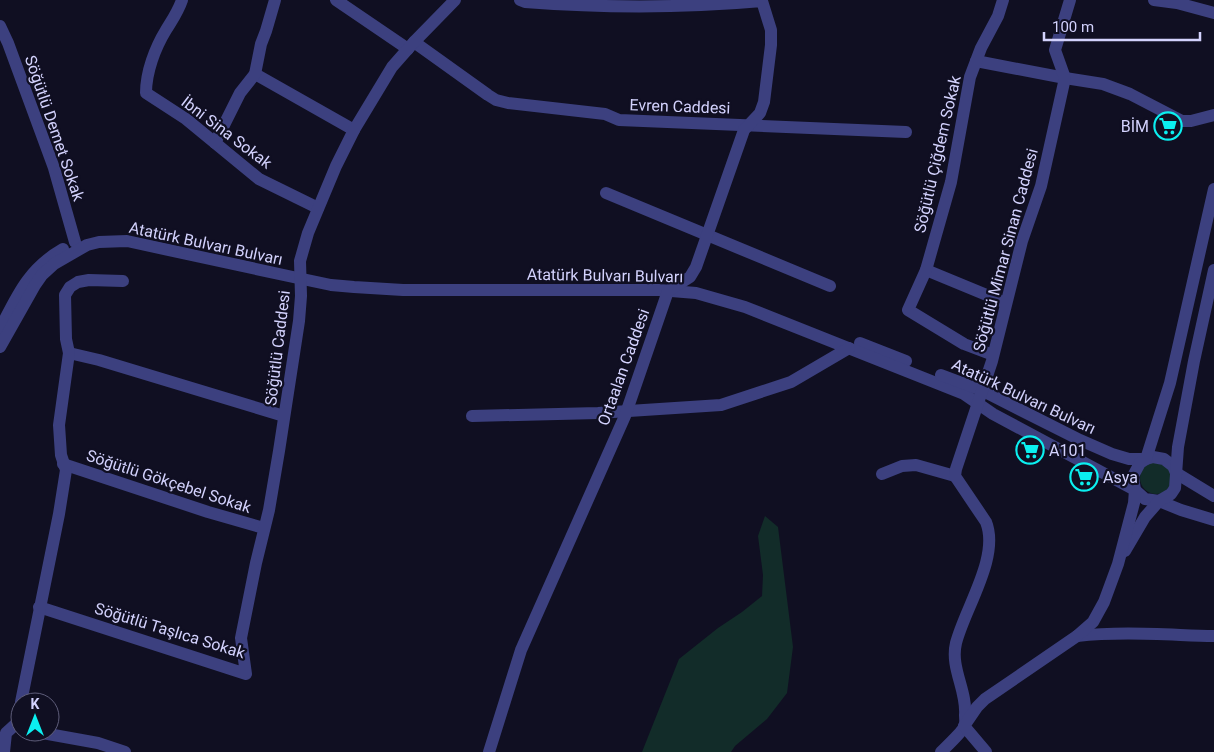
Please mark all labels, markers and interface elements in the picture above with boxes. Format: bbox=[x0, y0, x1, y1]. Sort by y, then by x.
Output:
scale bar bbox=[1044, 10, 1200, 42]
text: 100 m bbox=[1052, 18, 1094, 36]
street label: Söğütlü Demet Sokak bbox=[21, 53, 89, 204]
street label: Söğütlü Çiğdem Sokak bbox=[910, 73, 965, 235]
street label: İbni Sina Sokak bbox=[178, 92, 276, 173]
street label: Evren Caddesi bbox=[629, 95, 731, 118]
supermarket icon: BİM bbox=[1153, 111, 1183, 141]
place label: BİM bbox=[1121, 117, 1149, 136]
street label: Söğütlü Mimar Sinan Caddesi bbox=[969, 146, 1042, 354]
street label: Atatürk Bulvarı Bulvarı bbox=[127, 218, 284, 269]
street label: Atatürk Bulvarı Bulvarı bbox=[527, 265, 683, 286]
street label: Söğütlü Caddesi bbox=[261, 289, 294, 407]
street label: Ortaalan Caddesi bbox=[594, 306, 653, 428]
street label: Atatürk Bulvarı Bulvarı bbox=[949, 355, 1099, 438]
supermarket icon: A101 bbox=[1015, 435, 1045, 465]
place label: A101 bbox=[1049, 441, 1086, 460]
street label: Söğütlü Gökçebel Sokak bbox=[84, 446, 254, 517]
supermarket icon: Asya bbox=[1069, 462, 1099, 492]
place label: Asya bbox=[1103, 468, 1138, 487]
street label: Söğütlü Taşlıca Sokak bbox=[92, 599, 248, 663]
north arrow bbox=[10, 692, 60, 742]
text: K bbox=[31, 696, 40, 712]

